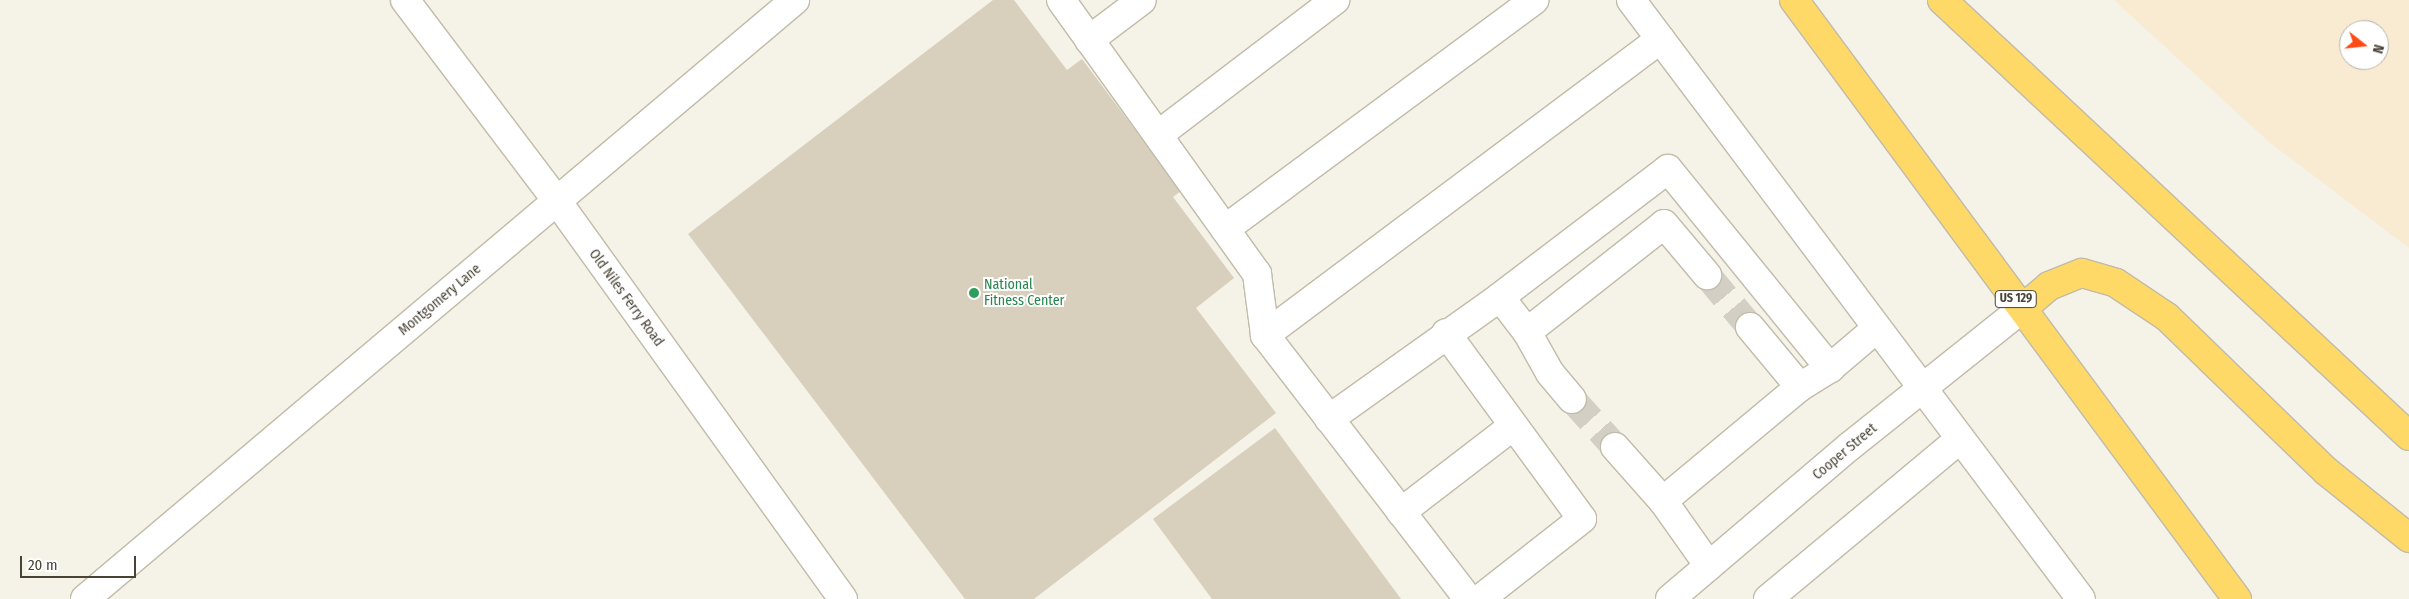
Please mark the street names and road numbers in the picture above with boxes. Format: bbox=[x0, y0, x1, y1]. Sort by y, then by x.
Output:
street label: Old Niles Ferry Road bbox=[585, 246, 667, 350]
street label: Montgomery Lane bbox=[395, 261, 485, 339]
road number: US 129 bbox=[1995, 290, 2037, 308]
street label: Cooper Street bbox=[1810, 420, 1880, 484]

